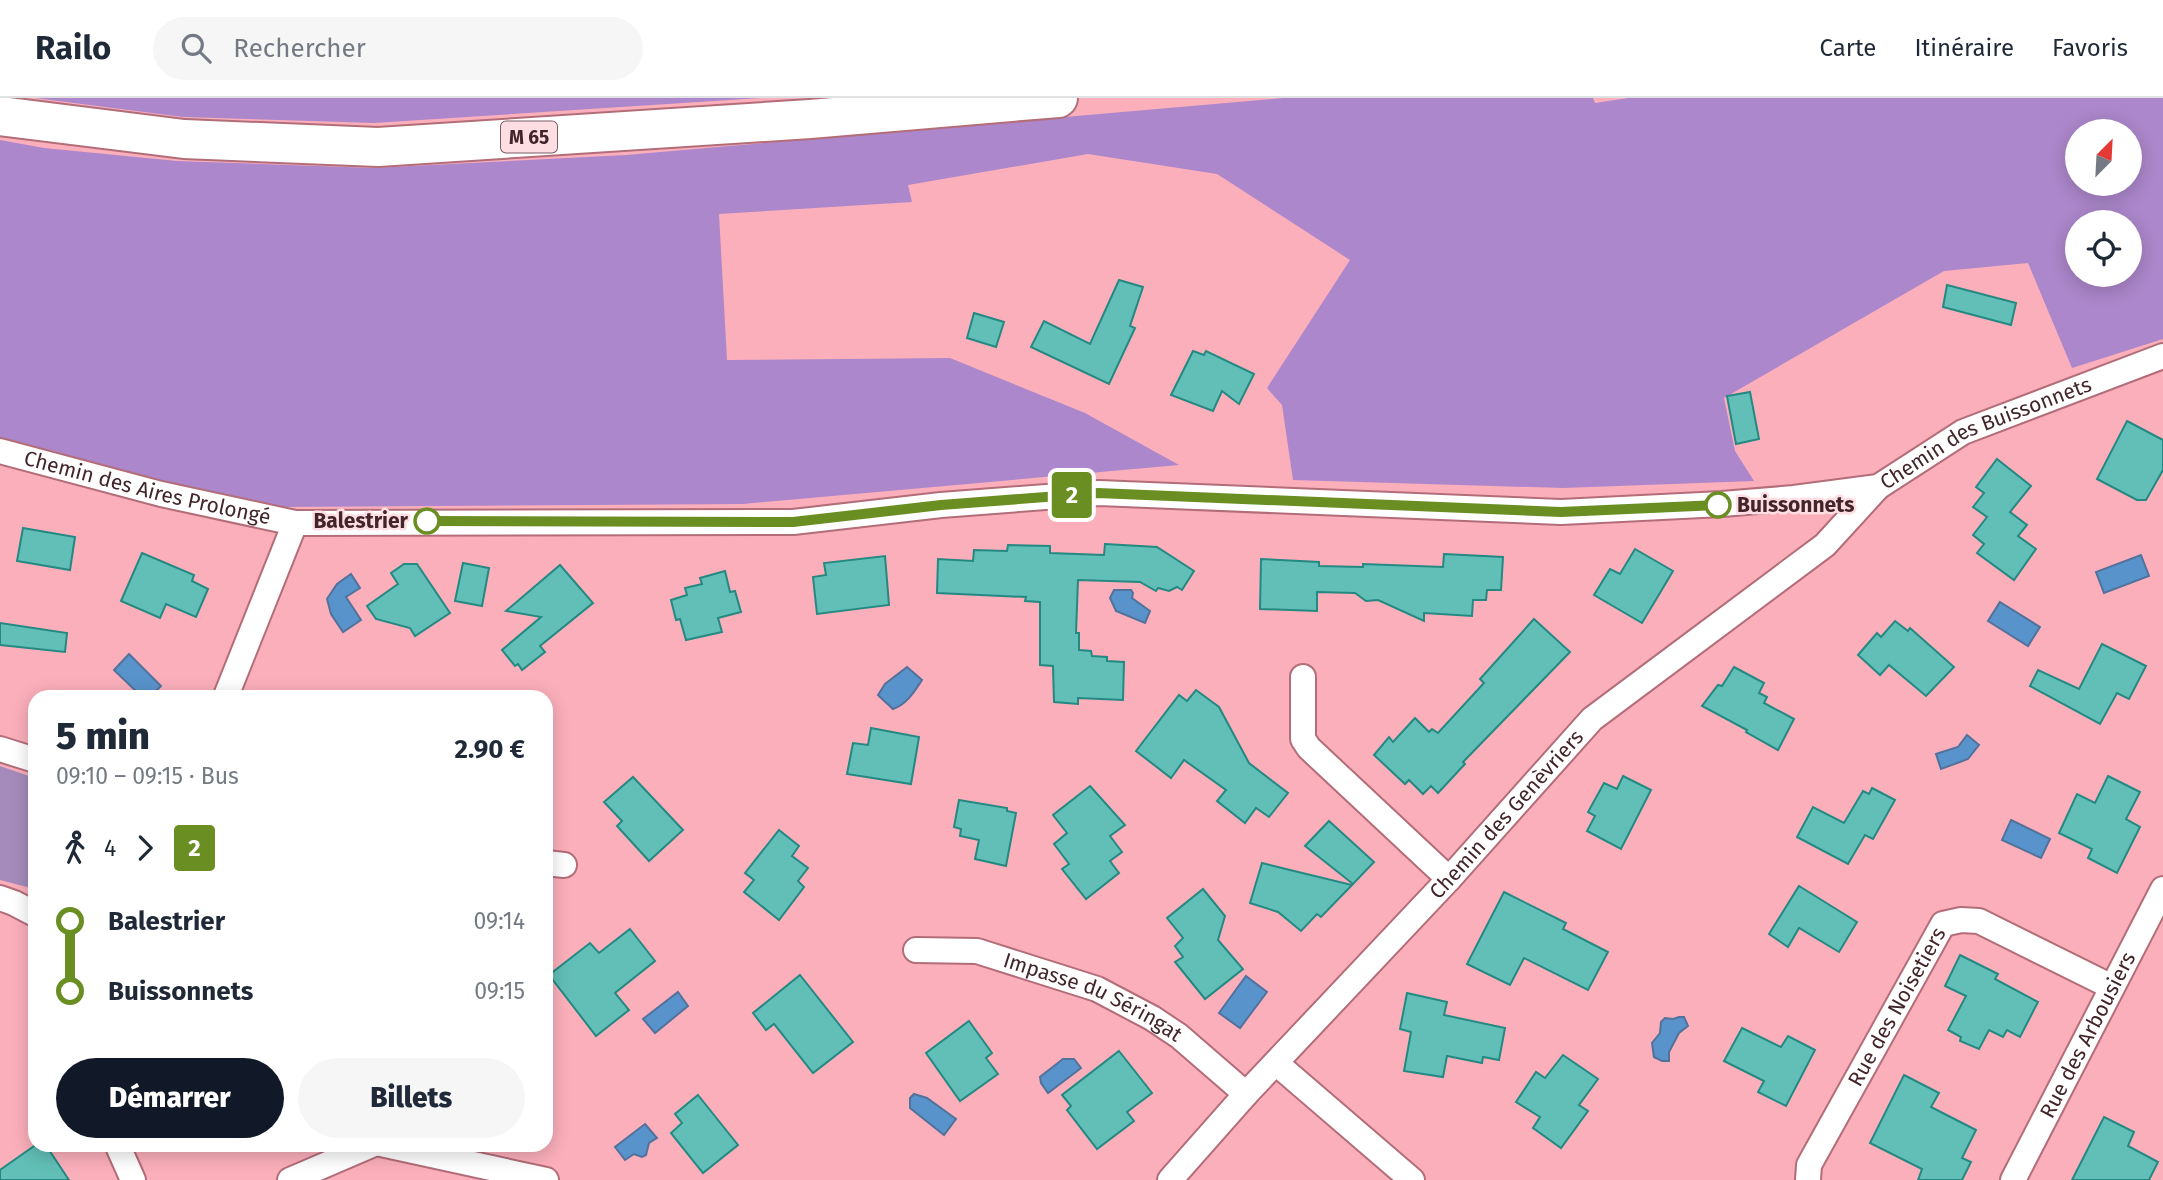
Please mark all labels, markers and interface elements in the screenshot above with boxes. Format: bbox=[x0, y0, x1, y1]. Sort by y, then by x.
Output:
search box bbox=[153, 17, 643, 80]
text: Railo bbox=[35, 28, 111, 68]
icon: search bbox=[177, 29, 215, 67]
text: Rechercher bbox=[233, 33, 366, 64]
text: Carte bbox=[1820, 34, 1876, 62]
text: Itinéraire bbox=[1914, 34, 2014, 62]
text: Favoris bbox=[2052, 34, 2128, 62]
north arrow bbox=[2065, 119, 2142, 196]
map controls bbox=[2065, 119, 2142, 287]
road number: M 65 bbox=[501, 121, 557, 152]
button: locate bbox=[2065, 210, 2142, 287]
street label: Chemin des Buissonnets bbox=[1875, 371, 2095, 495]
street label: Chemin des Aires Prolongé bbox=[21, 445, 273, 530]
line badge: 2 bbox=[1049, 472, 1095, 518]
text: 2 bbox=[1066, 481, 1078, 509]
marker: Buissonnets bbox=[1705, 492, 1731, 518]
place label: Buissonnets bbox=[1737, 492, 1854, 518]
place label: Balestrier bbox=[313, 508, 409, 534]
marker: Balestrier bbox=[414, 508, 440, 534]
text: 5 min bbox=[56, 713, 150, 759]
street label: Chemin des Genèvriers bbox=[1424, 724, 1589, 904]
text: 2.90 € bbox=[455, 734, 525, 765]
text: 09:10 – 09:15 · Bus bbox=[56, 762, 239, 790]
icon: walk bbox=[56, 829, 94, 867]
icon: forward bbox=[126, 829, 164, 867]
text: 4 bbox=[104, 834, 116, 862]
text: 2 bbox=[188, 834, 201, 862]
text: Balestrier bbox=[108, 906, 225, 937]
text: 09:14 bbox=[474, 907, 525, 935]
street label: Rue des Noisetiers bbox=[1842, 923, 1952, 1091]
street label: Impasse du Séringat bbox=[1000, 947, 1188, 1048]
street label: Rue des Arbousiers bbox=[2034, 948, 2141, 1123]
text: Buissonnets bbox=[108, 976, 253, 1007]
text: 09:15 bbox=[474, 977, 525, 1005]
button: Démarrer bbox=[56, 1058, 284, 1138]
button: Billets bbox=[298, 1058, 525, 1138]

